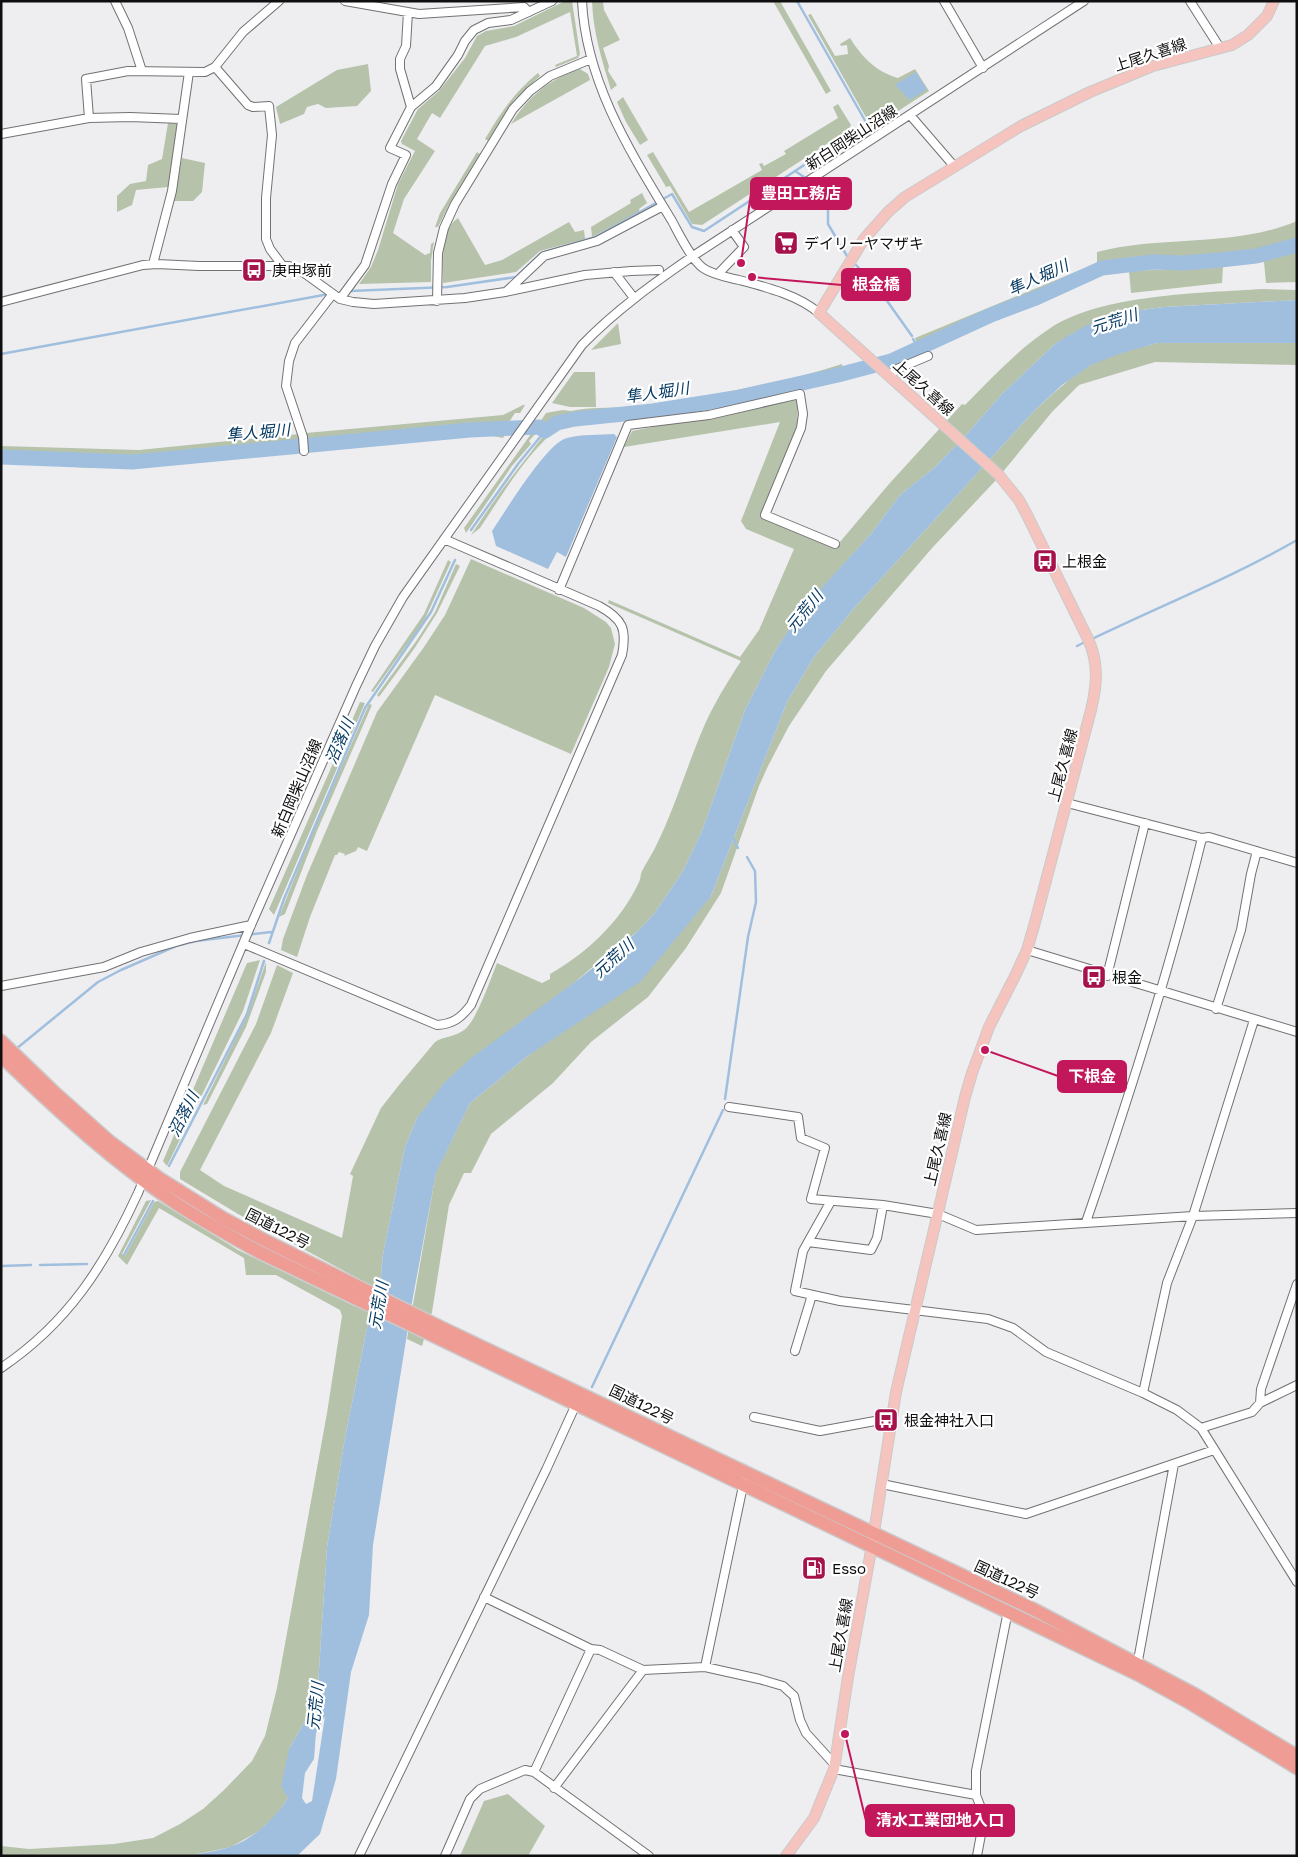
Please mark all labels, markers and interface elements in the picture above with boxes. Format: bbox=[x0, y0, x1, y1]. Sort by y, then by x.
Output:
street label: 上尾久喜線 bbox=[1112, 34, 1188, 74]
street label: 新白岡柴山沼線 bbox=[802, 101, 900, 173]
callout: 豊田工務店 bbox=[751, 178, 851, 209]
text: 豊田工務店 bbox=[761, 183, 841, 203]
supermarket icon: デイリーヤマザキ bbox=[773, 230, 799, 256]
place label: デイリーヤマザキ bbox=[804, 234, 924, 252]
water label: 隼人堀川 bbox=[1005, 254, 1073, 299]
bus stop icon: 庚申塚前 bbox=[241, 257, 267, 283]
place label: 庚申塚前 bbox=[272, 261, 332, 279]
callout: 根金橋 bbox=[842, 269, 910, 300]
text: 根金橋 bbox=[852, 274, 900, 294]
water label: 元荒川 bbox=[1088, 303, 1142, 338]
street label: 上尾久喜線 bbox=[890, 355, 958, 419]
water label: 隼人堀川 bbox=[624, 377, 692, 406]
water label: 隼人堀川 bbox=[225, 419, 293, 445]
bus stop icon: 上根金 bbox=[1032, 548, 1058, 574]
place label: 上根金 bbox=[1062, 552, 1107, 570]
water label: 元荒川 bbox=[781, 585, 828, 636]
water label: 沼落川 bbox=[320, 713, 358, 767]
street label: 上尾久喜線 bbox=[1044, 726, 1080, 804]
street label: 新白岡柴山沼線 bbox=[267, 736, 325, 840]
water label: 元荒川 bbox=[588, 933, 639, 981]
bus stop icon: 根金 bbox=[1081, 964, 1107, 990]
place label: 根金 bbox=[1112, 968, 1142, 986]
callout: 下根金 bbox=[1058, 1061, 1126, 1092]
text: 下根金 bbox=[1068, 1066, 1116, 1086]
water label: 沼落川 bbox=[163, 1086, 204, 1140]
street label: 上尾久喜線 bbox=[920, 1110, 954, 1188]
street label: 国道122号 bbox=[243, 1204, 313, 1252]
water label: 元荒川 bbox=[364, 1278, 392, 1330]
street label: 国道122号 bbox=[607, 1381, 677, 1427]
bus stop icon: 根金神社入口 bbox=[873, 1407, 899, 1433]
place label: 根金神社入口 bbox=[904, 1411, 994, 1429]
fuel station icon: Esso bbox=[801, 1555, 827, 1581]
street label: 国道122号 bbox=[972, 1556, 1042, 1602]
place label: Esso bbox=[832, 1559, 866, 1577]
street label: 上尾久喜線 bbox=[825, 1596, 855, 1674]
water label: 元荒川 bbox=[303, 1679, 328, 1731]
callout: 清水工業団地入口 bbox=[866, 1805, 1014, 1836]
text: 清水工業団地入口 bbox=[876, 1810, 1004, 1830]

